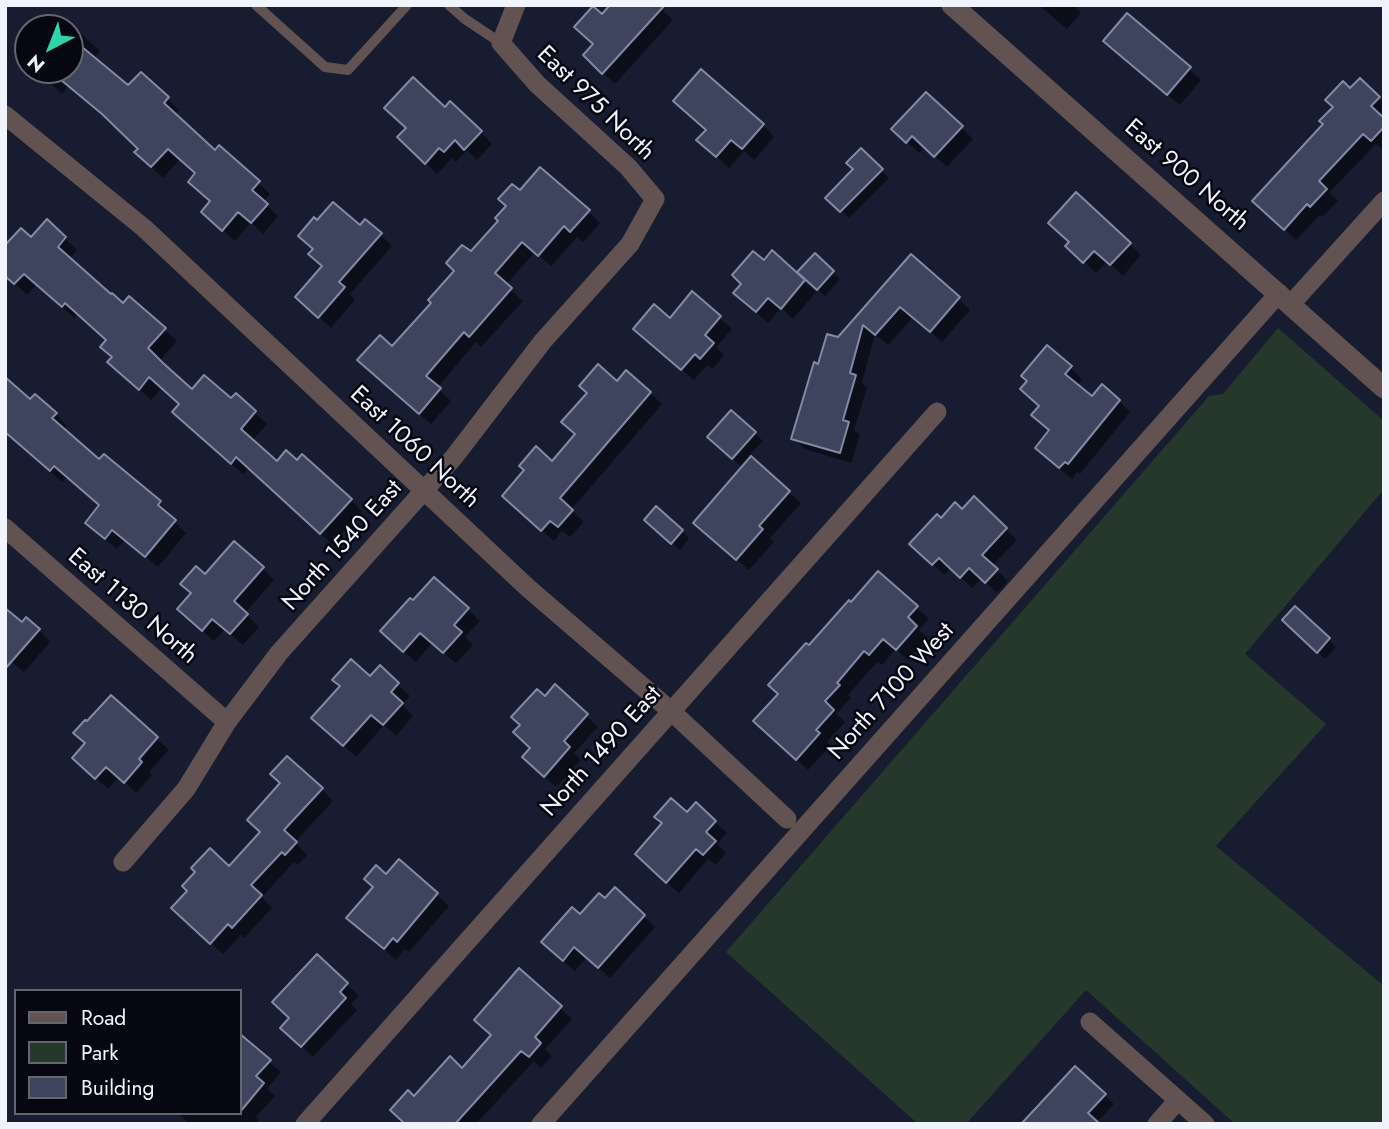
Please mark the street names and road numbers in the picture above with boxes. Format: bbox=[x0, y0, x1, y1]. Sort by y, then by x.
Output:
street label: East 975 North bbox=[530, 41, 660, 167]
street label: East 900 North bbox=[1118, 114, 1254, 238]
street label: East 1060 North bbox=[343, 381, 485, 515]
street label: North 1540 East bbox=[277, 475, 409, 617]
street label: East 1130 North bbox=[61, 543, 203, 671]
street label: North 7100 West bbox=[823, 618, 961, 766]
street label: North 1490 East bbox=[536, 681, 668, 823]

